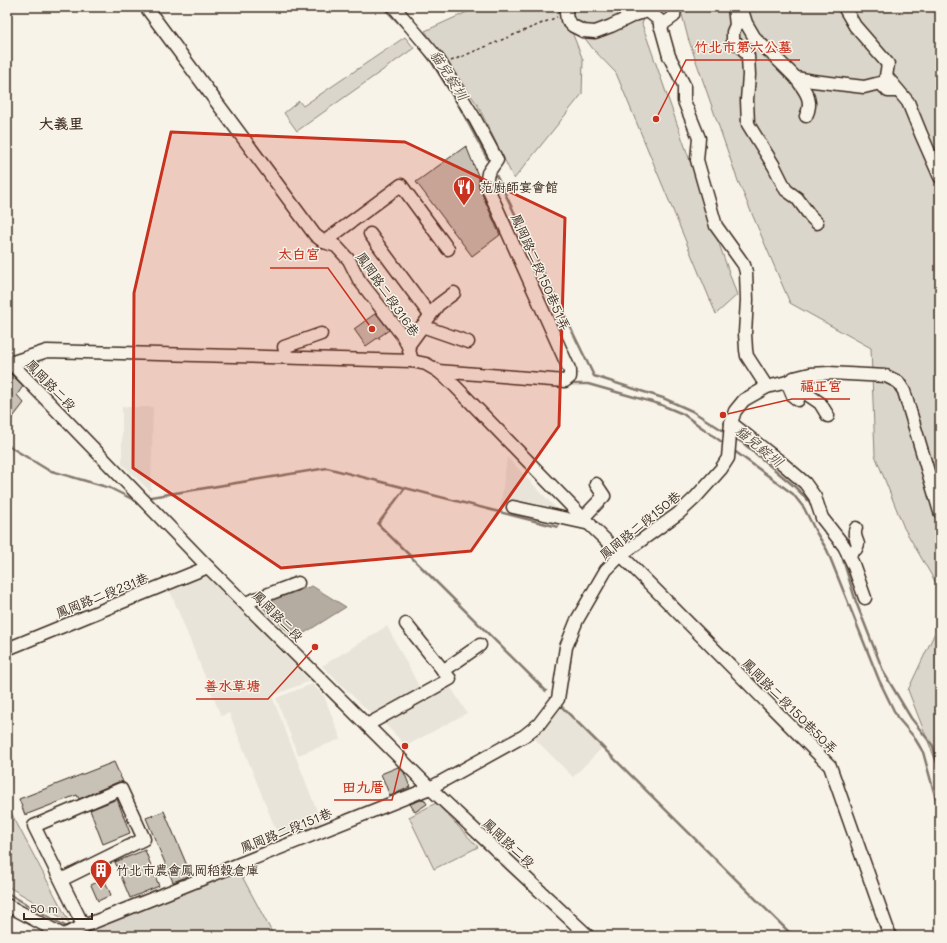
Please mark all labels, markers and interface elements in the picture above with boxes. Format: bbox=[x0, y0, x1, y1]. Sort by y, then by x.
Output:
callout: 竹北市第六公墓 bbox=[686, 34, 800, 60]
text: 竹北市第六公墓 bbox=[694, 37, 792, 56]
water label: 貓兒錠圳 bbox=[426, 46, 474, 105]
district label: 大義里 bbox=[38, 113, 84, 133]
restaurant icon: 范廚師宴會館 bbox=[451, 174, 477, 207]
place label: 范廚師宴會館 bbox=[480, 178, 558, 195]
street label: 鳳岡路二段150巷51弄 bbox=[508, 211, 575, 333]
callout: 太白宫 bbox=[270, 242, 328, 268]
text: 太白宫 bbox=[278, 244, 320, 263]
street label: 鳳岡路二段316巷 bbox=[353, 248, 424, 339]
street label: 鳳岡路二段 bbox=[23, 355, 80, 414]
callout: 福正宫 bbox=[792, 373, 850, 399]
text: 福正宫 bbox=[800, 376, 842, 395]
water label: 貓兒錠圳 bbox=[732, 421, 789, 472]
street label: 鳳岡路二段150巷 bbox=[596, 487, 684, 563]
street label: 鳳岡路二段231巷 bbox=[53, 568, 151, 621]
street label: 鳳岡路二段 bbox=[249, 587, 307, 645]
street label: 鳳岡路二段150巷50弄 bbox=[739, 654, 842, 757]
callout: 善水草塘 bbox=[196, 673, 268, 699]
text: 善水草塘 bbox=[204, 676, 260, 695]
callout: 田九厝 bbox=[334, 774, 392, 800]
text: 田九厝 bbox=[342, 777, 384, 796]
street label: 鳳岡路二段151巷 bbox=[238, 803, 334, 856]
street label: 鳳岡路二段 bbox=[480, 814, 539, 871]
building icon: 竹北市農會鳳岡稻穀倉庫 bbox=[88, 857, 114, 890]
place label: 竹北市農會鳳岡稻穀倉庫 bbox=[116, 861, 259, 878]
scale bar bbox=[24, 895, 92, 921]
text: 50 m bbox=[30, 900, 58, 916]

